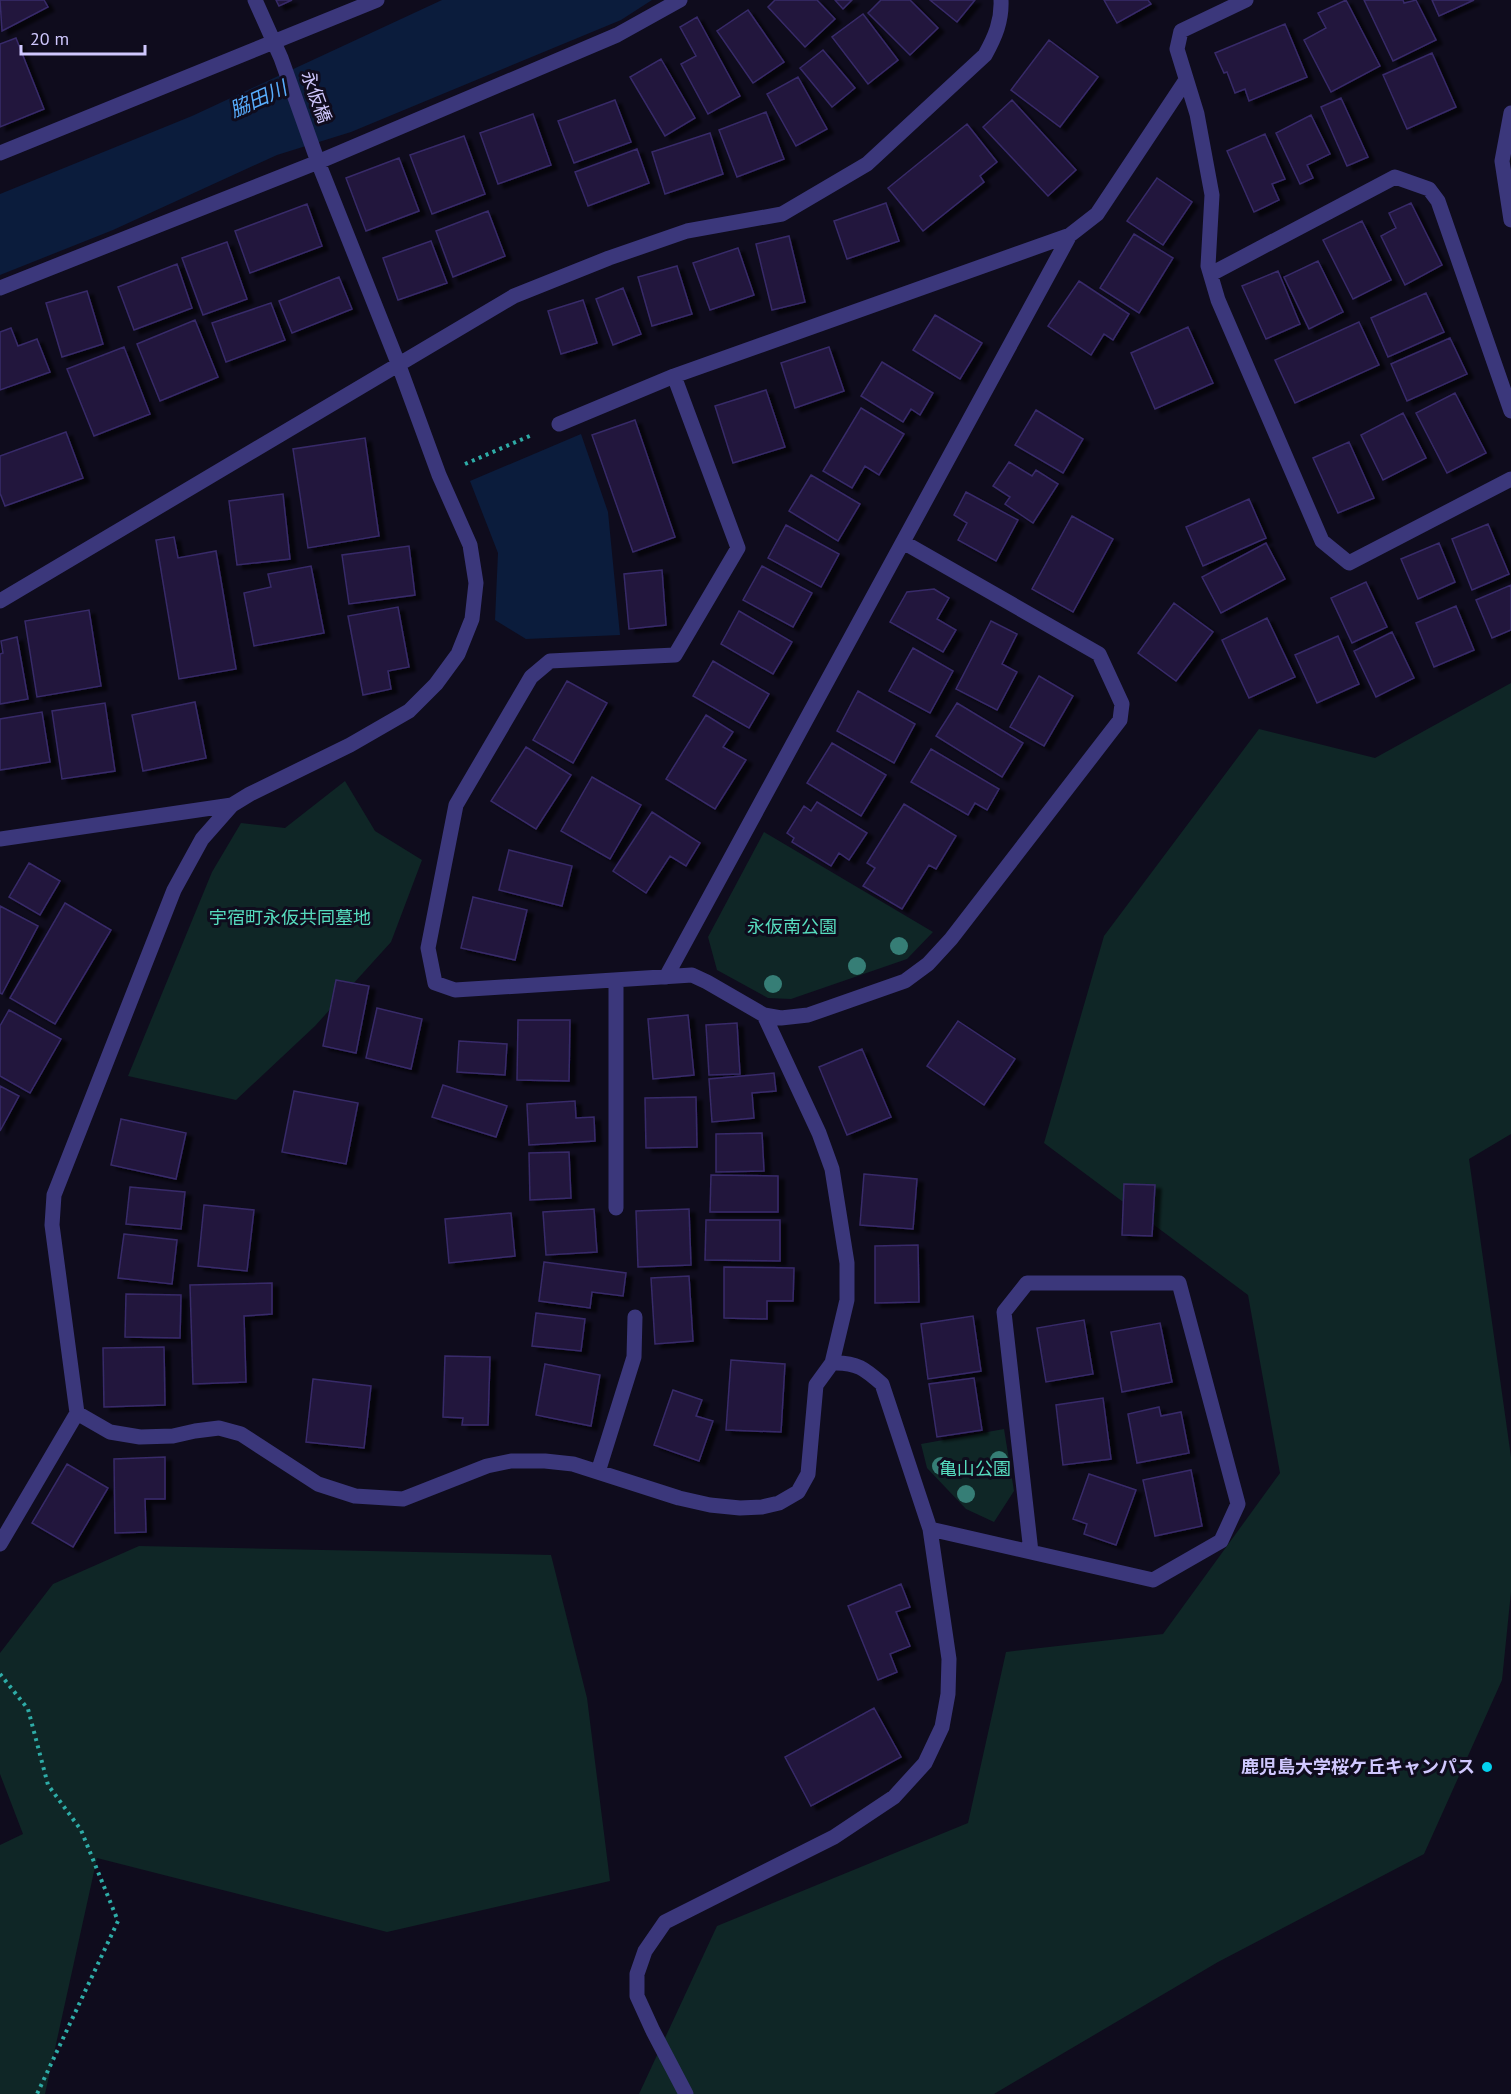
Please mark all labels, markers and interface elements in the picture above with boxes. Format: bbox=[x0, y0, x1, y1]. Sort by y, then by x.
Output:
scale bar bbox=[21, 18, 146, 56]
text: 20 m bbox=[30, 27, 69, 50]
street label: 永仮橋 bbox=[296, 68, 337, 126]
water label: 脇田川 bbox=[225, 74, 293, 123]
park label: 宇宿町永仮共同墓地 bbox=[209, 906, 371, 929]
park label: 永仮南公園 bbox=[747, 915, 837, 938]
park label: 亀山公園 bbox=[939, 1457, 1011, 1480]
place label: 鹿児島大学桜ケ丘キャンパス bbox=[1241, 1755, 1475, 1778]
marker: 鹿児島大学桜ケ丘キャンパス bbox=[1480, 1760, 1494, 1774]

